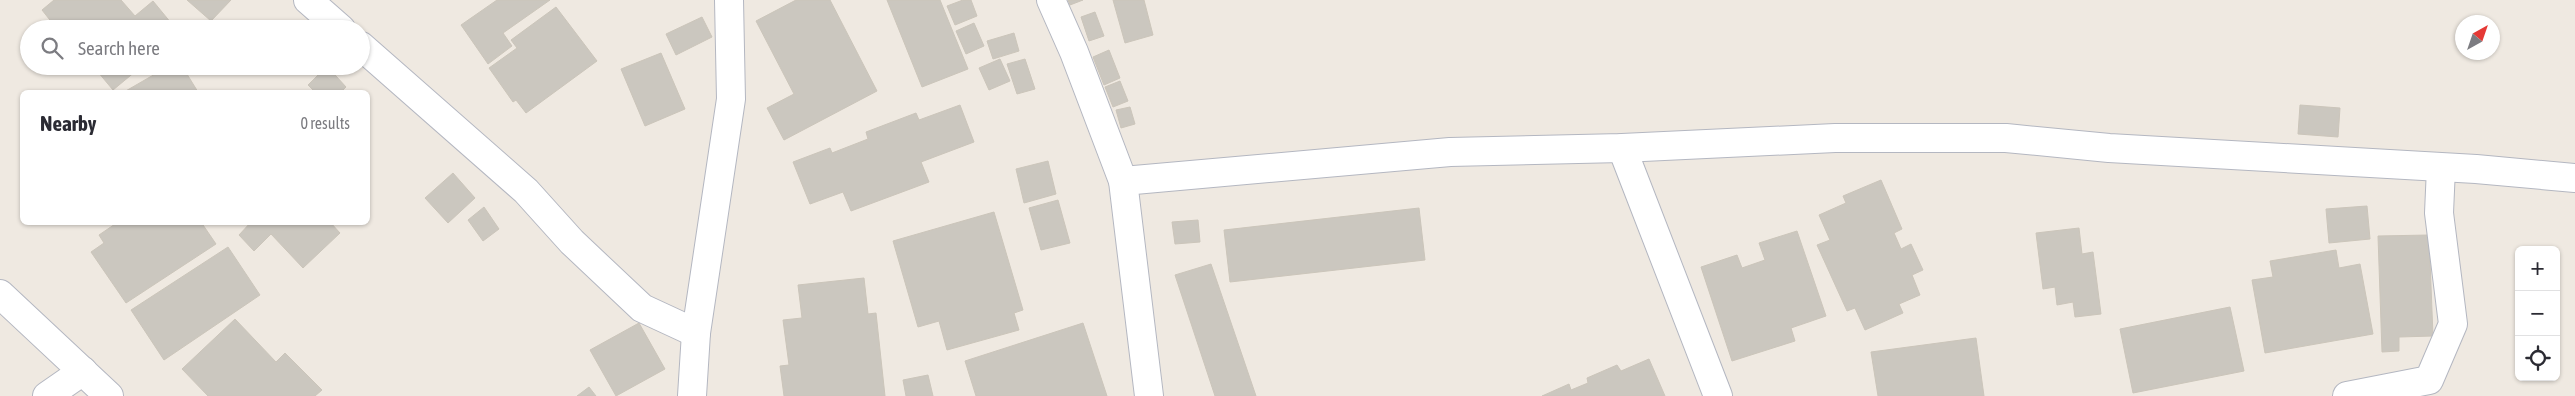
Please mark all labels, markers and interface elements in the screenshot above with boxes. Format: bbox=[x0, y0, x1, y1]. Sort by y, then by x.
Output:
north arrow bbox=[2455, 15, 2500, 60]
search box bbox=[20, 20, 370, 75]
icon: search bbox=[38, 34, 66, 62]
text: Search here bbox=[78, 37, 160, 59]
text: Nearby bbox=[40, 111, 96, 135]
text: 0 results bbox=[300, 114, 350, 132]
map controls bbox=[2515, 246, 2560, 381]
button: + bbox=[2515, 246, 2560, 291]
button: − bbox=[2515, 291, 2560, 336]
button: locate bbox=[2515, 336, 2560, 381]

